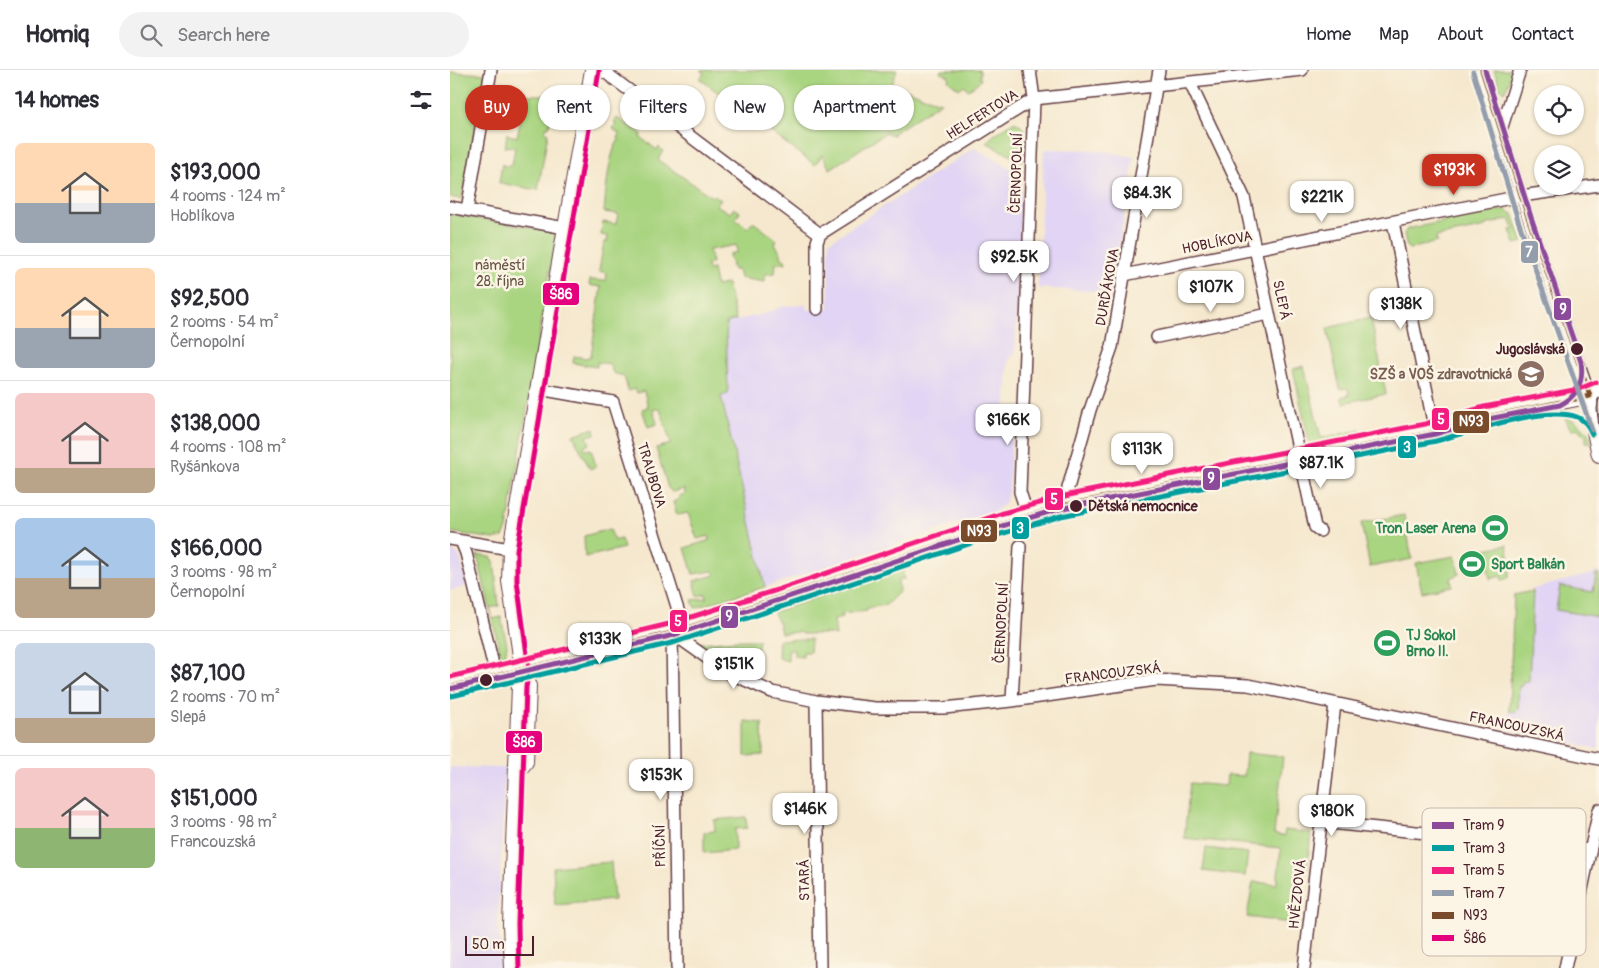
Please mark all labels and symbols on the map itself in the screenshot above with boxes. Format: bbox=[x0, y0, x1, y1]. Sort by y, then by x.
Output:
street label: HELFERTOVA bbox=[943, 86, 1021, 143]
street label: ČERNOPOLNÍ bbox=[1006, 132, 1026, 214]
pin: $193K bbox=[1419, 154, 1489, 196]
pin: $84.3K bbox=[1106, 176, 1188, 219]
pin: $221K bbox=[1287, 180, 1357, 223]
street label: HOBLÍKOVA bbox=[1180, 226, 1254, 258]
pin: $92.5K bbox=[973, 240, 1055, 283]
line badge: 7 bbox=[1520, 240, 1539, 264]
text: 7 bbox=[1525, 244, 1533, 261]
street label: DURĎÁKOVA bbox=[1091, 247, 1123, 327]
park label: náměstí 28. října bbox=[475, 257, 525, 290]
pin: $107K bbox=[1176, 270, 1246, 313]
street label: SLEPÁ bbox=[1269, 278, 1295, 322]
line badge: Š86 bbox=[542, 282, 580, 306]
text: Š86 bbox=[549, 285, 573, 303]
pin: $138K bbox=[1366, 288, 1436, 330]
line badge: 9 bbox=[1553, 297, 1572, 321]
text: 9 bbox=[1559, 301, 1567, 318]
place label: Jugoslávská bbox=[1496, 341, 1565, 358]
marker: Jugoslávská bbox=[1569, 341, 1585, 357]
school or university icon: SZŠ a VOŠ zdravotnická bbox=[1516, 359, 1546, 389]
place label: SZŠ a VOŠ zdravotnická bbox=[1370, 365, 1512, 383]
pin: $166K bbox=[973, 404, 1043, 446]
line badge: 5 bbox=[1431, 407, 1450, 431]
line badge: N93 bbox=[1452, 410, 1490, 434]
text: 5 bbox=[1437, 411, 1445, 428]
text: N93 bbox=[1459, 413, 1483, 430]
pin: $113K bbox=[1107, 432, 1177, 475]
line badge: 3 bbox=[1397, 435, 1417, 459]
text: 3 bbox=[1403, 439, 1411, 456]
street label: TRAUBOVA bbox=[634, 440, 670, 510]
pin: $87.1K bbox=[1280, 446, 1362, 489]
line badge: 9 bbox=[1202, 467, 1221, 491]
text: 9 bbox=[1207, 470, 1215, 487]
line badge: 5 bbox=[1044, 487, 1064, 511]
text: 5 bbox=[1050, 491, 1058, 508]
marker: Dětská nemocnice bbox=[1068, 498, 1084, 514]
place label: Dětská nemocnice bbox=[1088, 498, 1199, 515]
sports icon: Tron Laser Arena bbox=[1480, 513, 1510, 543]
line badge: 3 bbox=[1011, 516, 1030, 540]
line badge: N93 bbox=[960, 519, 998, 543]
text: 3 bbox=[1016, 520, 1024, 537]
place label: Tron Laser Arena bbox=[1374, 520, 1476, 537]
text: N93 bbox=[967, 523, 991, 540]
sports icon: Sport Balkán bbox=[1457, 549, 1487, 579]
place label: Sport Balkán bbox=[1491, 556, 1565, 573]
street label: ČERNOPOLNÍ bbox=[990, 582, 1012, 664]
line badge: 9 bbox=[720, 605, 739, 629]
text: 9 bbox=[725, 608, 733, 625]
line badge: 5 bbox=[669, 609, 688, 633]
text: 5 bbox=[674, 613, 682, 630]
pin: $133K bbox=[565, 622, 635, 665]
place label: TJ Sokol Brno II. bbox=[1405, 627, 1456, 660]
sports icon: TJ Sokol Brno II. bbox=[1372, 628, 1402, 658]
pin: $151K bbox=[699, 648, 769, 690]
street label: FRANCOUZSKÁ bbox=[1064, 658, 1162, 688]
unlabelled marker bbox=[478, 672, 494, 688]
street label: FRANCOUZSKÁ bbox=[1468, 707, 1566, 745]
line badge: Š86 bbox=[505, 730, 543, 754]
text: Š86 bbox=[512, 733, 536, 751]
pin: $153K bbox=[626, 758, 696, 801]
pin: $146K bbox=[770, 792, 840, 835]
pin: $180K bbox=[1297, 794, 1367, 837]
legend bbox=[1422, 808, 1586, 956]
text: Tram 9 bbox=[1463, 817, 1505, 834]
street label: PŘÍČNÍ bbox=[651, 824, 669, 868]
text: Tram 3 bbox=[1463, 840, 1505, 857]
street label: HVĚZDOVÁ bbox=[1284, 858, 1310, 930]
street label: STARÁ bbox=[795, 859, 813, 901]
text: Tram 5 bbox=[1463, 862, 1505, 879]
text: Tram 7 bbox=[1463, 885, 1505, 902]
text: N93 bbox=[1463, 907, 1488, 924]
text: Š86 bbox=[1463, 929, 1486, 947]
scale bar bbox=[465, 933, 534, 956]

